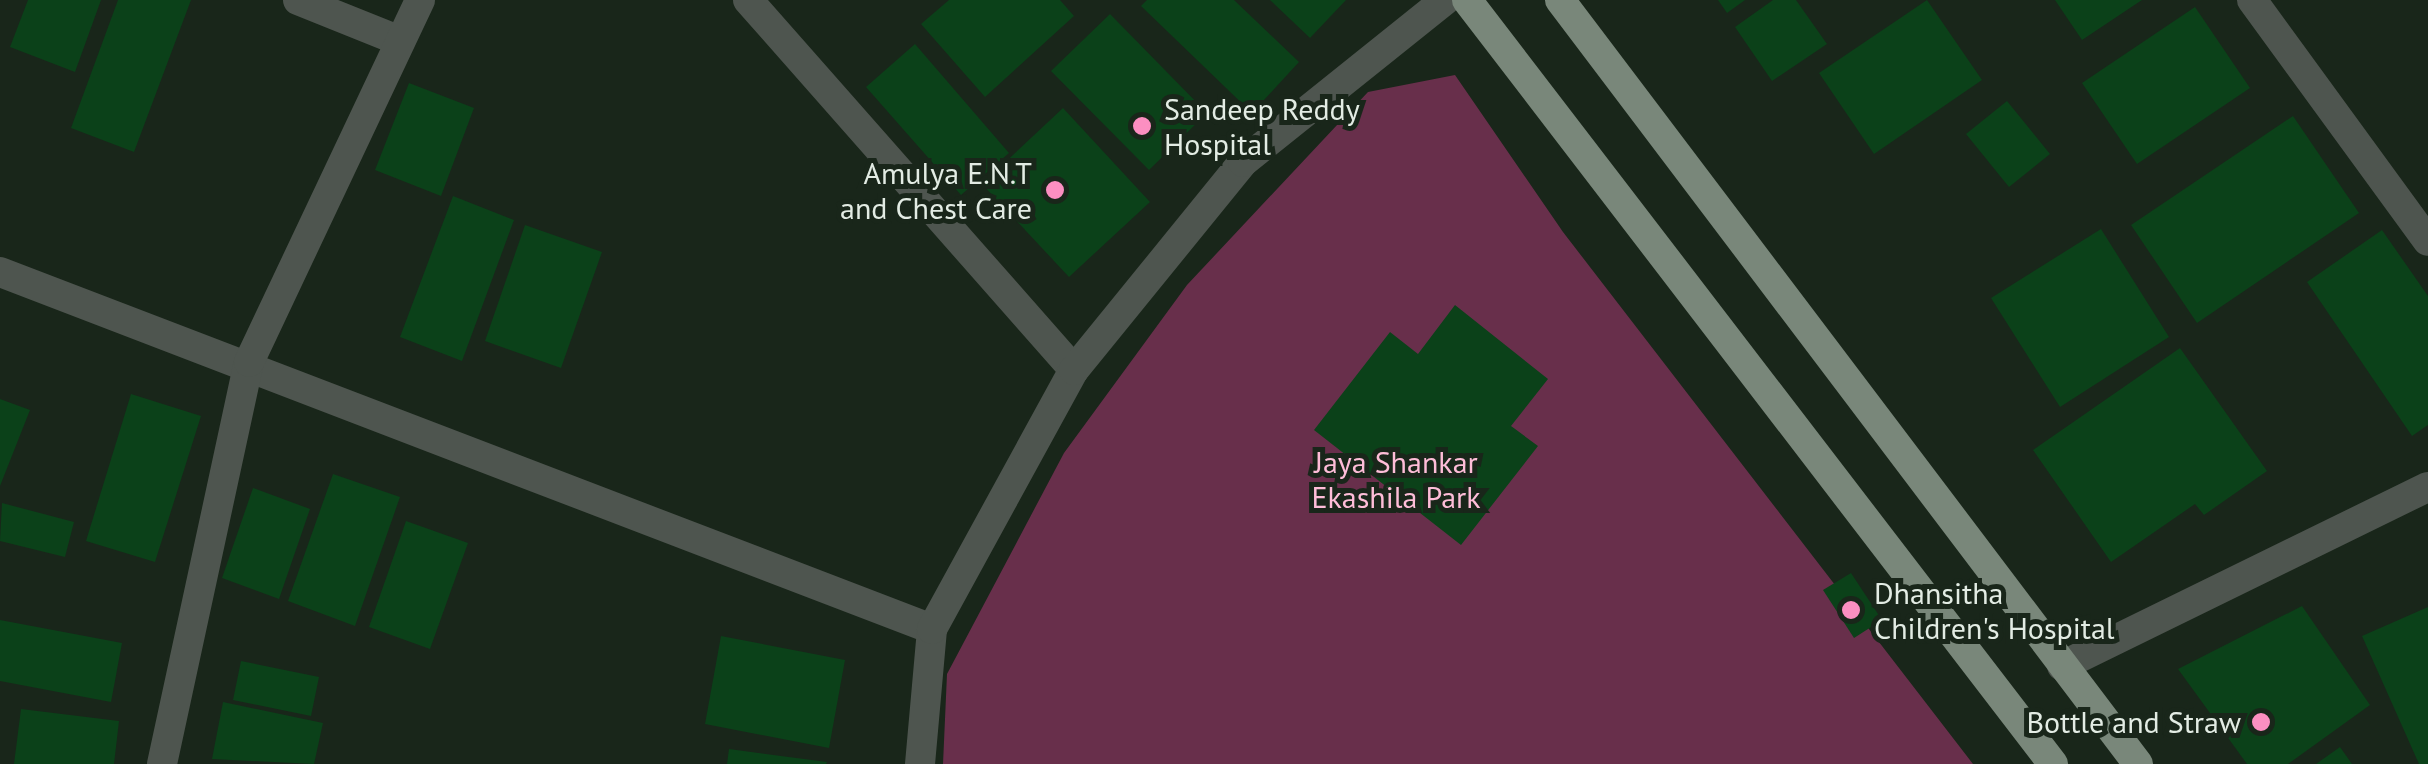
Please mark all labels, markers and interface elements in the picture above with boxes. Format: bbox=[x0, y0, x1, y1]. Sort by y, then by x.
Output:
place label: Sandeep Reddy Hospital bbox=[1164, 91, 1360, 162]
marker: Sandeep Reddy Hospital bbox=[1129, 113, 1155, 139]
place label: Amulya E.N.T and Chest Care bbox=[840, 155, 1032, 226]
marker: Amulya E.N.T and Chest Care bbox=[1042, 177, 1068, 203]
park label: Jaya Shankar Ekashila Park bbox=[1311, 444, 1481, 514]
place label: Dhansitha Children's Hospital bbox=[1874, 575, 2115, 646]
marker: Dhansitha Children's Hospital bbox=[1838, 597, 1864, 623]
place label: Bottle and Straw bbox=[2026, 704, 2241, 740]
marker: Bottle and Straw bbox=[2250, 711, 2272, 733]

